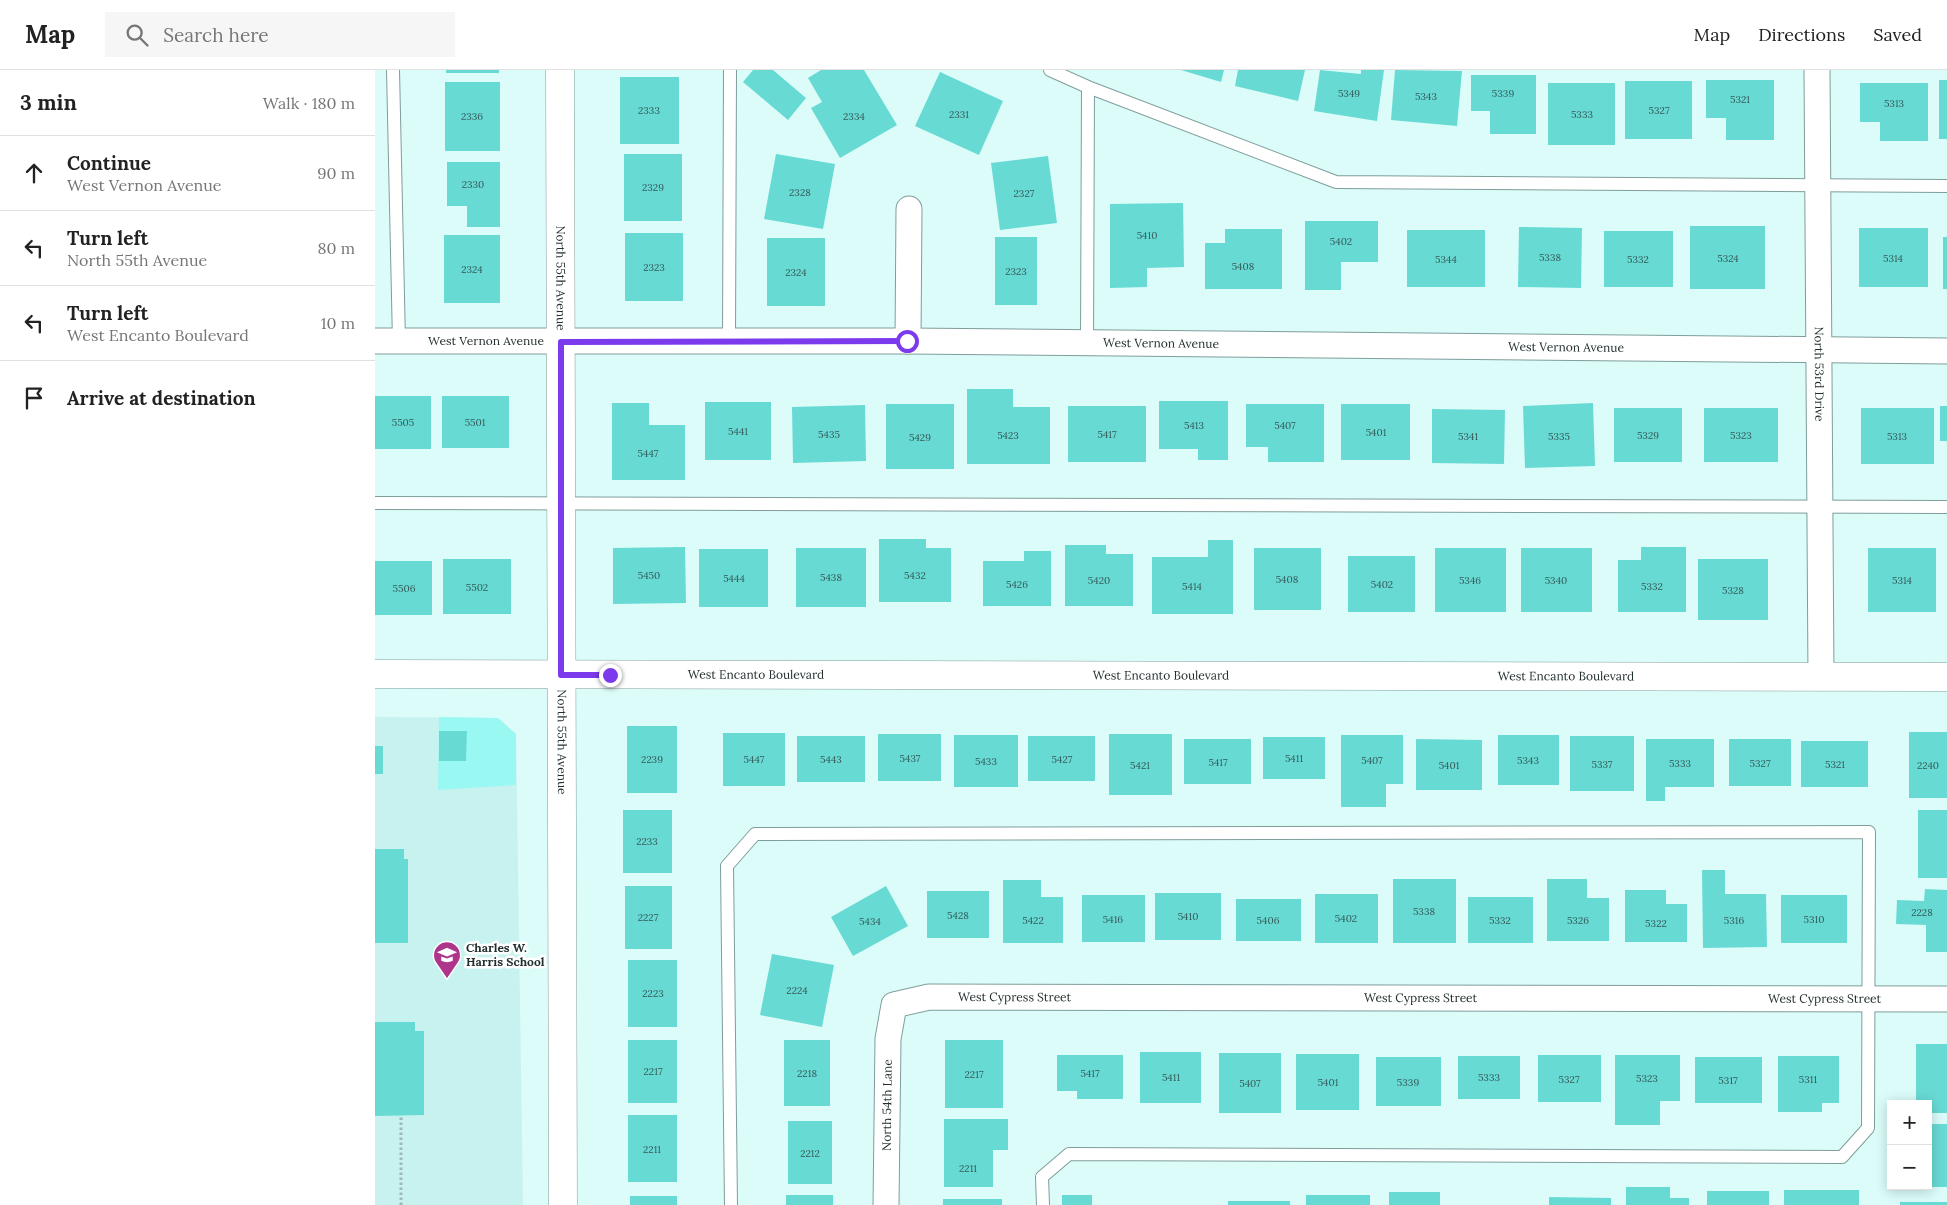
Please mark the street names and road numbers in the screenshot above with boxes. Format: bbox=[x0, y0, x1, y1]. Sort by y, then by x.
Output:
street label: North 55th Avenue bbox=[553, 225, 569, 331]
street label: North 53rd Drive bbox=[1812, 326, 1827, 422]
street label: West Vernon Avenue bbox=[428, 333, 545, 348]
street label: West Vernon Avenue bbox=[1103, 335, 1220, 351]
street label: West Vernon Avenue bbox=[1508, 339, 1625, 355]
street label: West Encanto Boulevard bbox=[688, 667, 824, 682]
street label: West Encanto Boulevard bbox=[1093, 667, 1229, 683]
street label: West Encanto Boulevard bbox=[1498, 668, 1634, 683]
street label: North 55th Avenue bbox=[555, 689, 570, 795]
street label: West Cypress Street bbox=[958, 989, 1072, 1004]
street label: West Cypress Street bbox=[1364, 990, 1478, 1005]
street label: West Cypress Street bbox=[1768, 991, 1882, 1006]
street label: North 54th Lane bbox=[879, 1059, 895, 1151]

